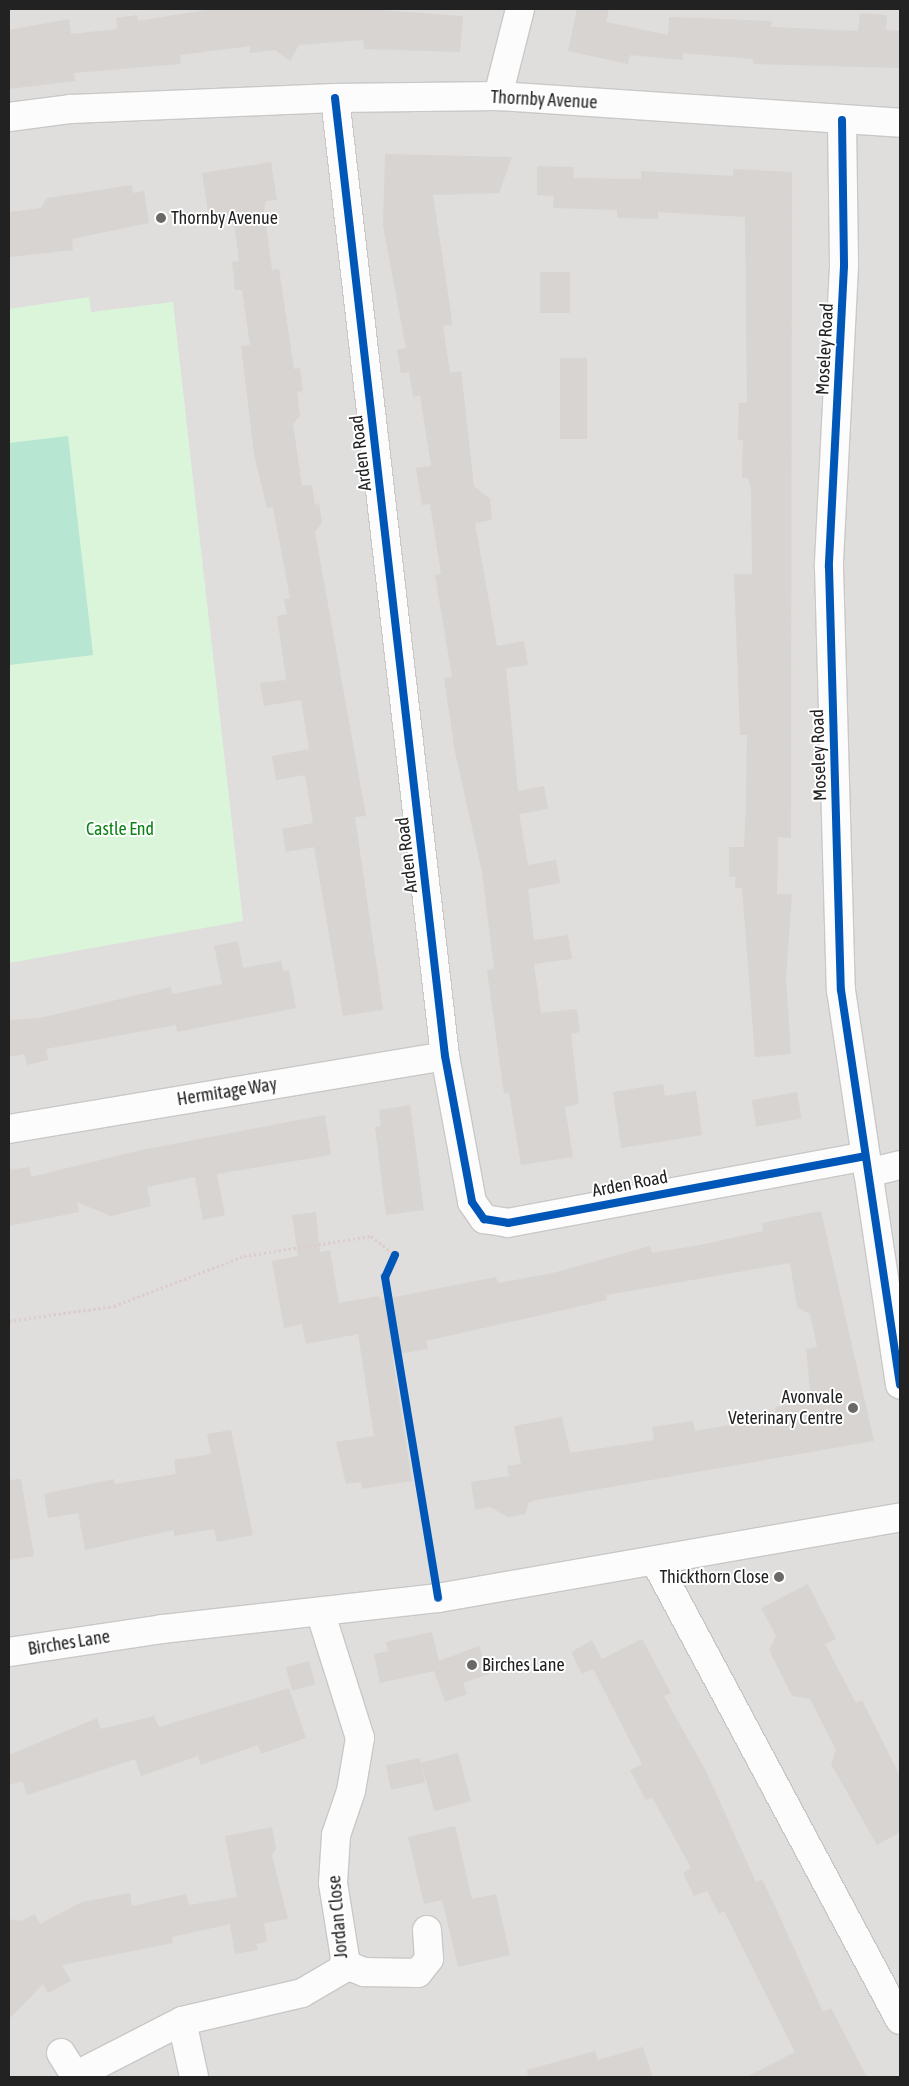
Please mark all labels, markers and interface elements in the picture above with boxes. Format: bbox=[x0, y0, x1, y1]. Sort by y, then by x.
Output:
street label: Thornby Avenue bbox=[490, 86, 598, 114]
place label: Thornby Avenue bbox=[171, 207, 278, 229]
marker: Thornby Avenue bbox=[155, 212, 167, 224]
street label: Moseley Road bbox=[812, 303, 838, 395]
street label: Arden Road bbox=[346, 414, 376, 492]
street label: Moseley Road bbox=[807, 709, 831, 801]
street label: Arden Road bbox=[392, 816, 422, 894]
park label: Castle End bbox=[86, 818, 154, 840]
street label: Hermitage Way bbox=[175, 1073, 279, 1111]
street label: Arden Road bbox=[590, 1166, 670, 1202]
place label: Avonvale Veterinary Centre bbox=[728, 1387, 843, 1430]
marker: Avonvale Veterinary Centre bbox=[847, 1402, 859, 1414]
place label: Thickthorn Close bbox=[659, 1566, 769, 1588]
marker: Thickthorn Close bbox=[773, 1571, 785, 1583]
street label: Birches Lane bbox=[27, 1626, 111, 1660]
place label: Birches Lane bbox=[482, 1654, 565, 1676]
marker: Birches Lane bbox=[466, 1659, 478, 1671]
street label: Jordan Close bbox=[324, 1875, 352, 1959]

